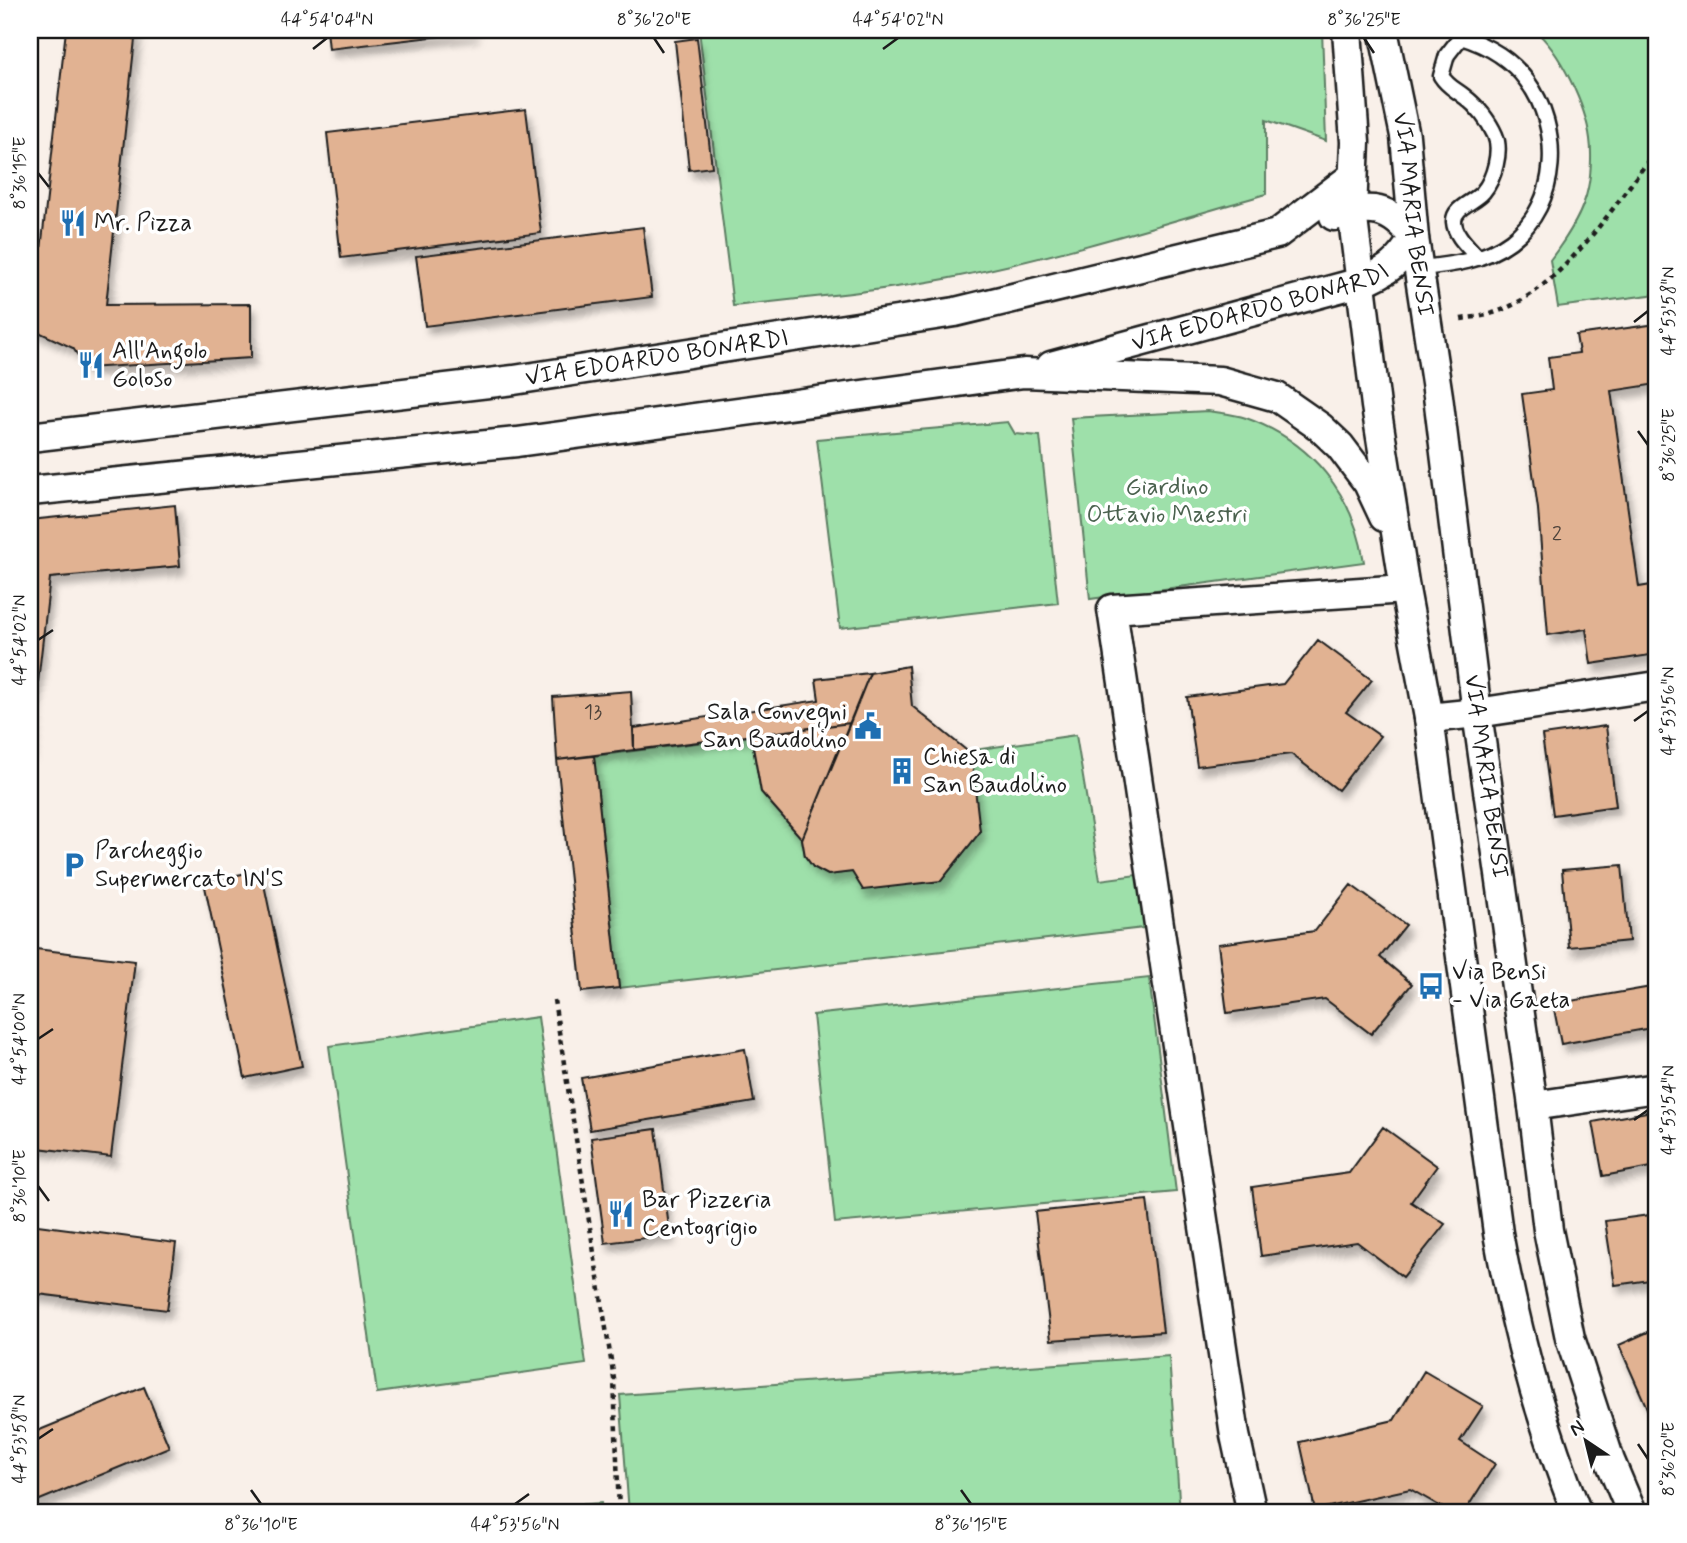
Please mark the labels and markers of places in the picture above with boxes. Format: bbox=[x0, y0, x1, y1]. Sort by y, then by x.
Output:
restaurant icon: Mr. Pizza bbox=[58, 208, 88, 238]
place label: Mr. Pizza bbox=[94, 208, 192, 239]
place label: All'Angolo Goloso bbox=[112, 336, 207, 395]
restaurant icon: All'Angolo Goloso bbox=[76, 350, 106, 380]
place label: Sala Convegni San Baudolino bbox=[703, 697, 847, 756]
public building icon: Sala Convegni San Baudolino bbox=[853, 711, 883, 741]
place label: Chiesa di San Baudolino bbox=[923, 742, 1067, 801]
building icon: Chiesa di San Baudolino bbox=[887, 756, 917, 786]
place label: Parcheggio Supermercato IN'S bbox=[95, 836, 284, 895]
parking icon: Parcheggio Supermercato IN'S bbox=[59, 850, 89, 880]
place label: Via Bensi - Via Gaeta bbox=[1452, 957, 1570, 1016]
bus stop icon: Via Bensi - Via Gaeta bbox=[1416, 971, 1446, 1001]
place label: Bar Pizzeria Centogrigio bbox=[642, 1185, 771, 1246]
restaurant icon: Bar Pizzeria Centogrigio bbox=[606, 1199, 636, 1229]

